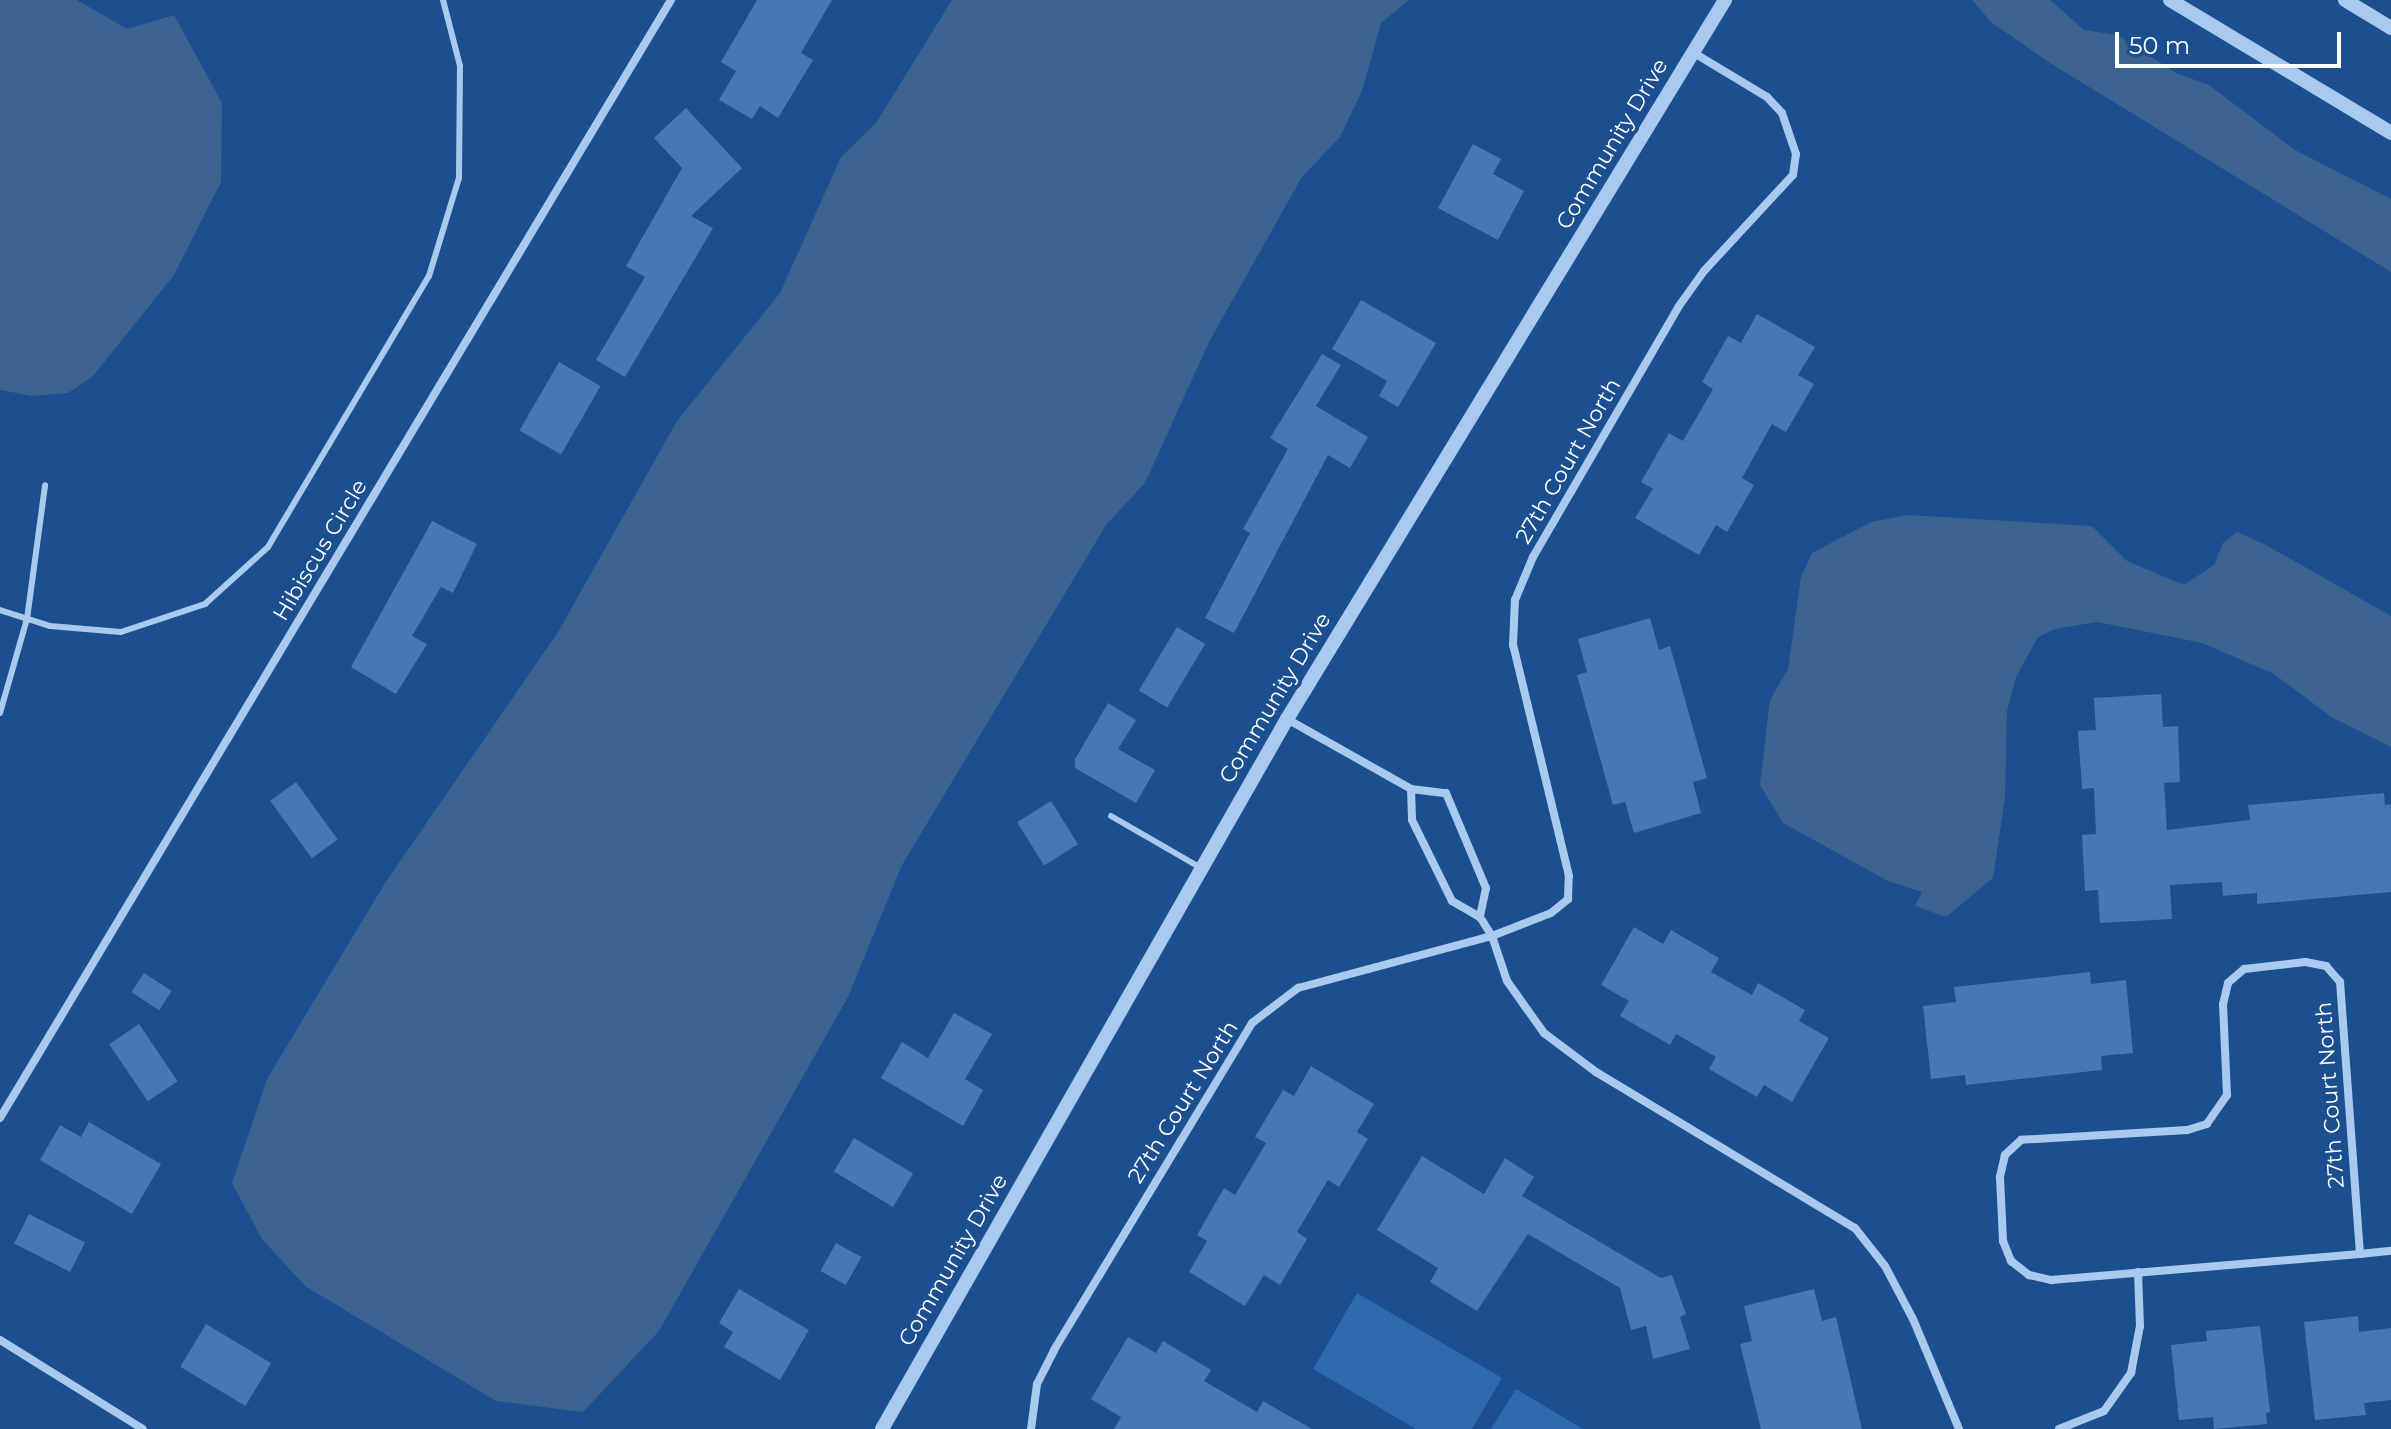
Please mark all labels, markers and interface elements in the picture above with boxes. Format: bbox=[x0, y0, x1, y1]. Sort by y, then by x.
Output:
scale bar bbox=[2119, 16, 2345, 66]
text: 50 m bbox=[2129, 31, 2190, 60]
street label: Community Drive bbox=[1551, 54, 1673, 234]
street label: 27th Court North bbox=[1510, 374, 1626, 548]
street label: Hibiscus Circle bbox=[267, 474, 373, 626]
street label: Community Drive bbox=[1214, 608, 1336, 788]
street label: 27th Court North bbox=[2310, 1001, 2350, 1189]
street label: 27th Court North bbox=[1122, 1016, 1244, 1188]
street label: Community Drive bbox=[893, 1169, 1013, 1351]

